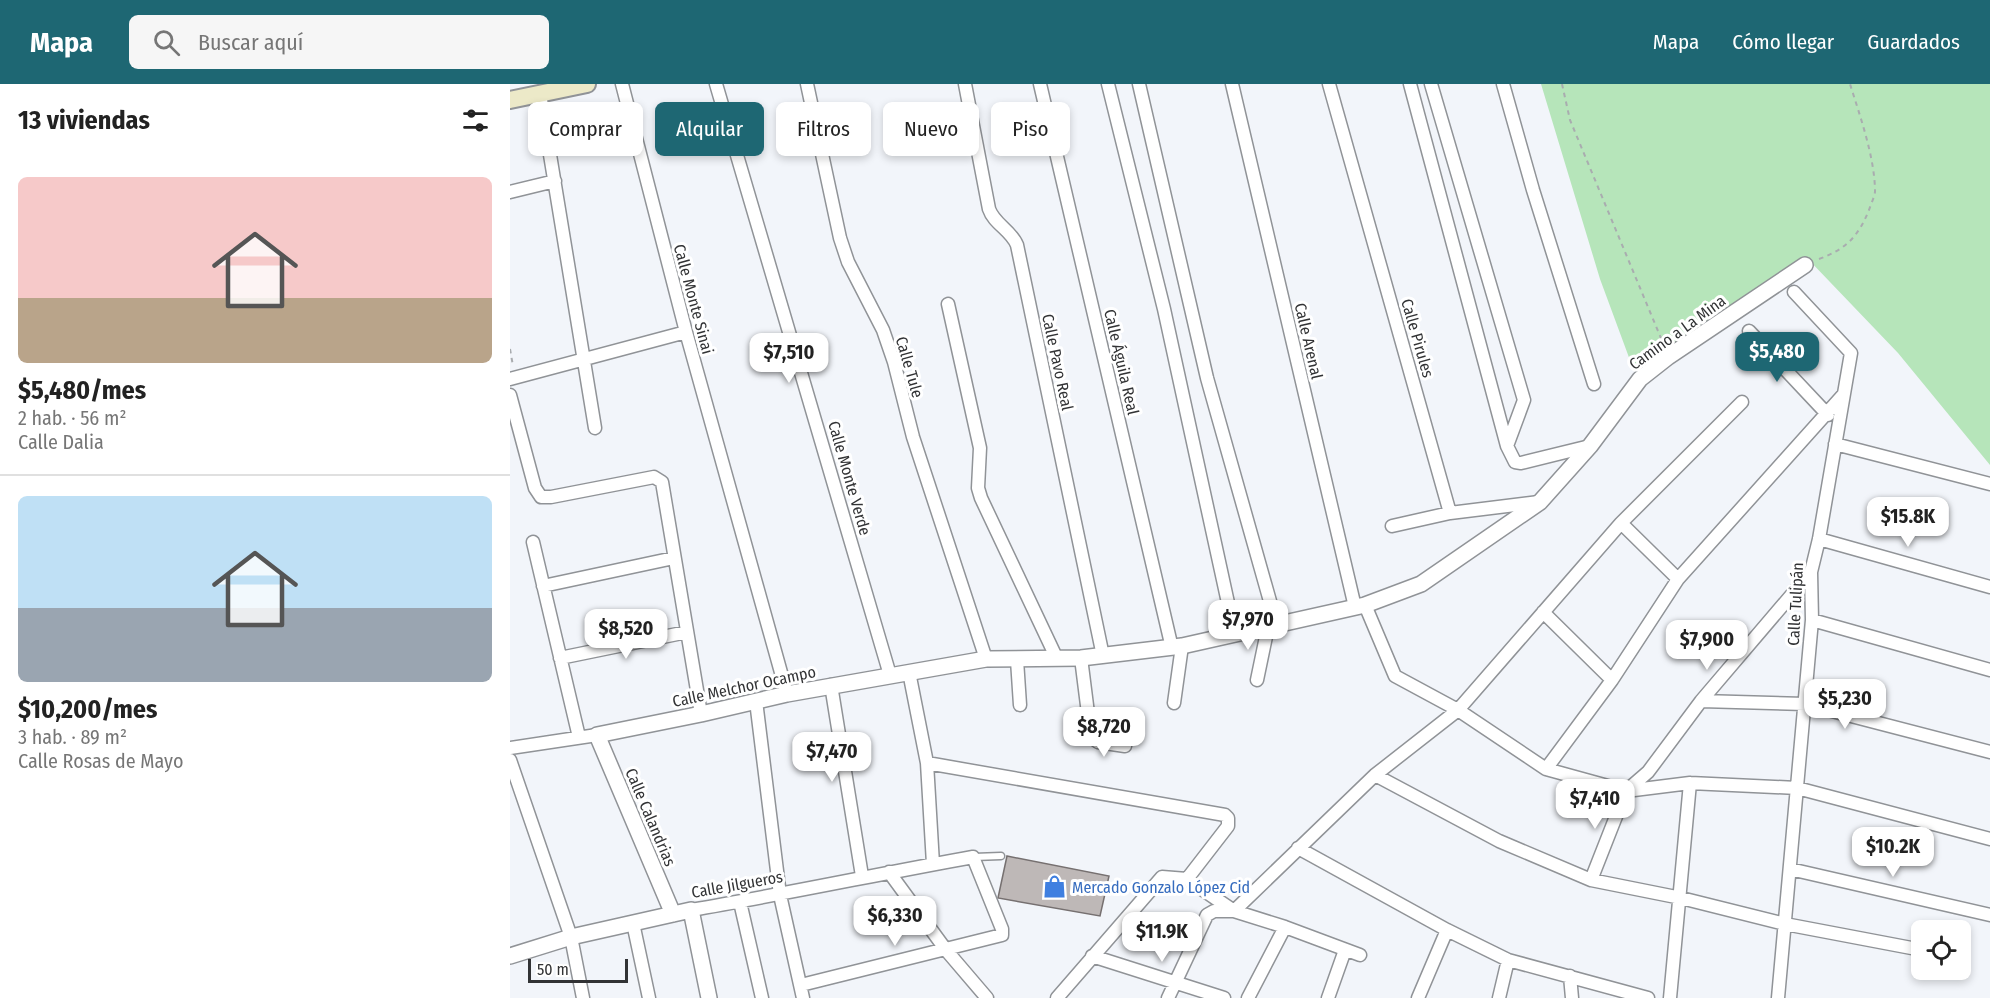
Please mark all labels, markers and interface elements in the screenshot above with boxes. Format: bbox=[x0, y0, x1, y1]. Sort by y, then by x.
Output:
search box bbox=[129, 15, 549, 69]
text: Mapa bbox=[30, 26, 93, 59]
icon: search bbox=[150, 26, 183, 59]
text: Buscar aquí bbox=[198, 29, 303, 56]
text: Mapa bbox=[1653, 29, 1699, 55]
text: Cómo llegar bbox=[1732, 29, 1834, 55]
text: Guardados bbox=[1867, 29, 1960, 55]
chip: Comprar bbox=[528, 102, 643, 156]
chip: Alquilar bbox=[655, 102, 764, 156]
chip: Filtros bbox=[776, 102, 871, 156]
chip: Nuevo bbox=[883, 102, 979, 156]
chip: Piso bbox=[991, 102, 1070, 156]
icon: filters bbox=[459, 104, 492, 137]
text: 13 viviendas bbox=[18, 105, 150, 136]
icon: home bbox=[201, 216, 309, 324]
street label: Calle Monte Sinai bbox=[670, 242, 717, 356]
street label: Camino a La Mina bbox=[1625, 291, 1729, 374]
street label: Calle Pirules bbox=[1397, 297, 1438, 380]
street label: Calle Arenal bbox=[1291, 301, 1326, 381]
street label: Calle Águila Real bbox=[1100, 307, 1143, 417]
street label: Calle Pavo Real bbox=[1038, 312, 1077, 412]
pin: $5,480 bbox=[1728, 332, 1826, 383]
pin: $7,510 bbox=[740, 333, 838, 384]
street label: Calle Tule bbox=[892, 334, 927, 400]
text: $5,480 bbox=[1749, 339, 1805, 363]
text: $7,510 bbox=[763, 340, 815, 364]
text: $5,480/mes bbox=[18, 375, 146, 406]
text: 2 hab. · 56 m² bbox=[18, 406, 127, 430]
street label: Calle Monte Verde bbox=[824, 419, 875, 537]
text: Calle Dalia bbox=[18, 430, 104, 454]
pin: $15.8K bbox=[1859, 497, 1957, 548]
text: $15.8K bbox=[1881, 504, 1935, 528]
icon: home bbox=[201, 535, 309, 643]
street label: Calle Tulipán bbox=[1784, 562, 1807, 646]
pin: $7,970 bbox=[1199, 600, 1297, 651]
text: $7,970 bbox=[1222, 607, 1274, 631]
pin: $8,520 bbox=[577, 609, 675, 660]
text: $8,520 bbox=[599, 616, 654, 640]
pin: $7,900 bbox=[1658, 620, 1756, 671]
text: $7,900 bbox=[1680, 627, 1734, 651]
street label: Calle Melchor Ocampo bbox=[671, 662, 817, 711]
pin: $5,230 bbox=[1796, 679, 1894, 730]
text: $5,230 bbox=[1818, 686, 1872, 710]
text: $10,200/mes bbox=[18, 694, 157, 725]
pin: $8,720 bbox=[1055, 707, 1153, 758]
text: $8,720 bbox=[1077, 714, 1131, 738]
text: 3 hab. · 89 m² bbox=[18, 725, 127, 749]
pin: $7,470 bbox=[783, 732, 881, 783]
text: $7,470 bbox=[806, 739, 858, 763]
text: Calle Rosas de Mayo bbox=[18, 749, 183, 773]
street label: Calle Calandrias bbox=[621, 765, 680, 869]
pin: $7,410 bbox=[1546, 779, 1644, 830]
text: $7,410 bbox=[1570, 786, 1620, 810]
pin: $10.2K bbox=[1844, 827, 1942, 878]
text: $10.2K bbox=[1866, 834, 1920, 858]
street label: Calle Jilgueros bbox=[690, 867, 784, 902]
shop icon: Mercado Gonzalo López Cid bbox=[1041, 874, 1067, 900]
place label: Mercado Gonzalo López Cid bbox=[1072, 878, 1250, 897]
pin: $6,330 bbox=[846, 896, 944, 947]
text: $6,330 bbox=[867, 903, 923, 927]
pin: $11.9K bbox=[1113, 912, 1211, 963]
text: $11.9K bbox=[1136, 919, 1188, 943]
map controls bbox=[1911, 920, 1971, 980]
button: locate bbox=[1911, 920, 1971, 980]
scale bar bbox=[528, 956, 628, 984]
text: 50 m bbox=[537, 960, 569, 979]

